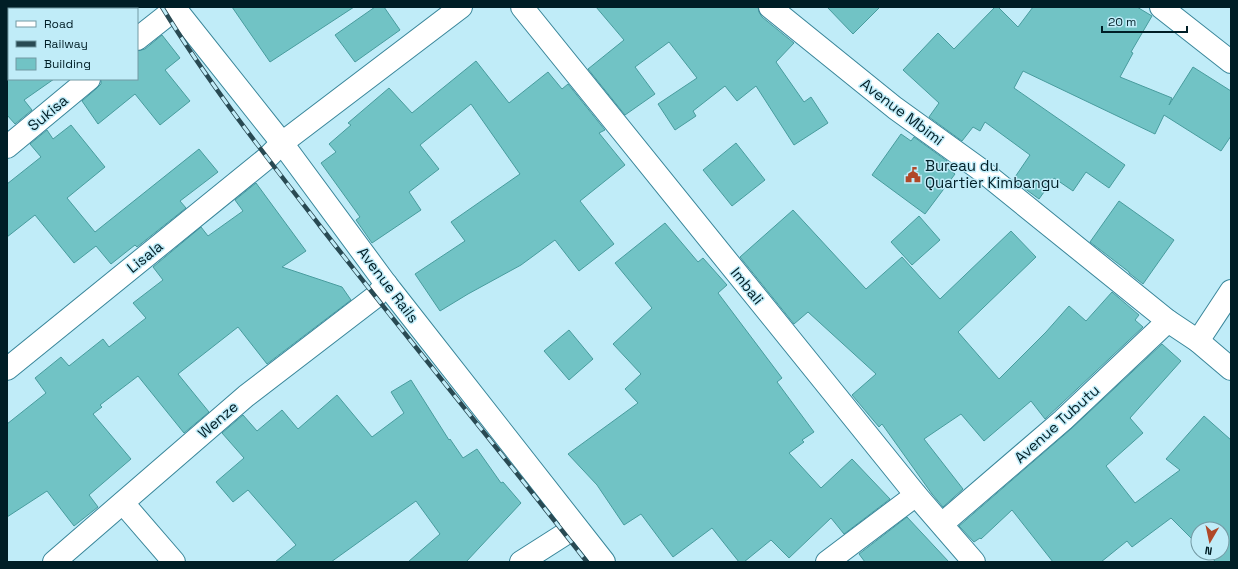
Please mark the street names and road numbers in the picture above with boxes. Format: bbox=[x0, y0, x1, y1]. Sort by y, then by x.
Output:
street label: Avenue Mbimi bbox=[857, 74, 948, 149]
street label: Sukisa bbox=[24, 90, 72, 135]
street label: Lisala bbox=[123, 236, 167, 277]
street label: Avenue Rails bbox=[354, 243, 423, 326]
street label: Imbali bbox=[727, 263, 768, 308]
street label: Avenue Tubutu bbox=[1010, 380, 1103, 467]
street label: Wenze bbox=[194, 397, 242, 442]

